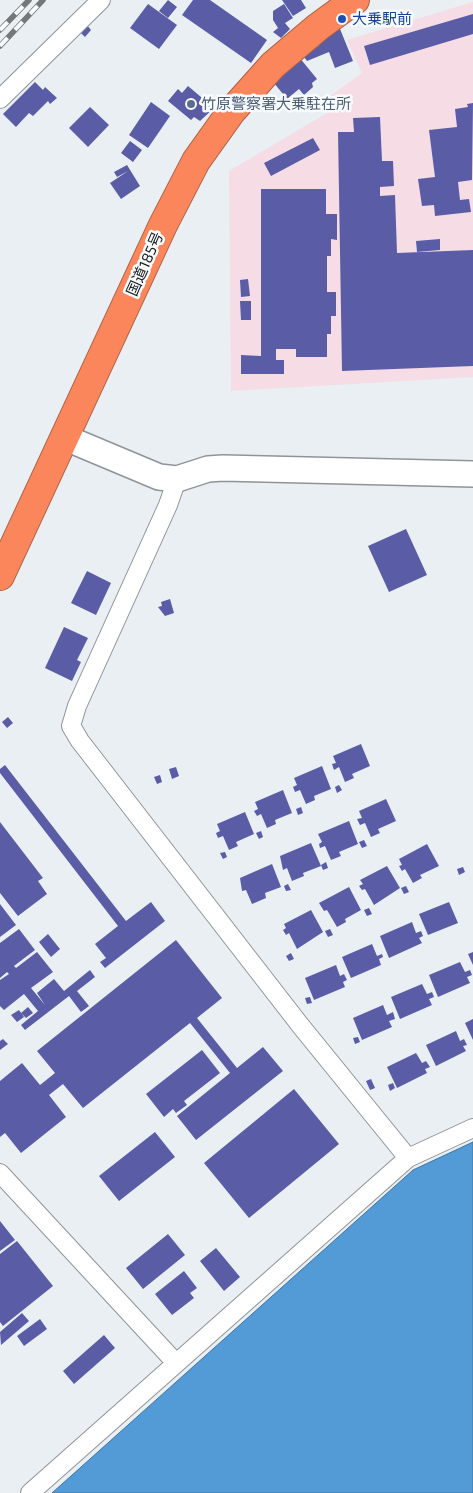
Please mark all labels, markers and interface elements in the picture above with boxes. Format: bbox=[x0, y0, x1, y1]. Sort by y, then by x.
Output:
place label: 大乗駅前 bbox=[352, 10, 412, 28]
marker: 大乗駅前 bbox=[336, 13, 348, 25]
place label: 竹原警察署大乗駐在所 bbox=[201, 95, 351, 113]
marker: 竹原警察署大乗駐在所 bbox=[185, 98, 197, 110]
street label: 国道185号 bbox=[123, 229, 167, 299]

